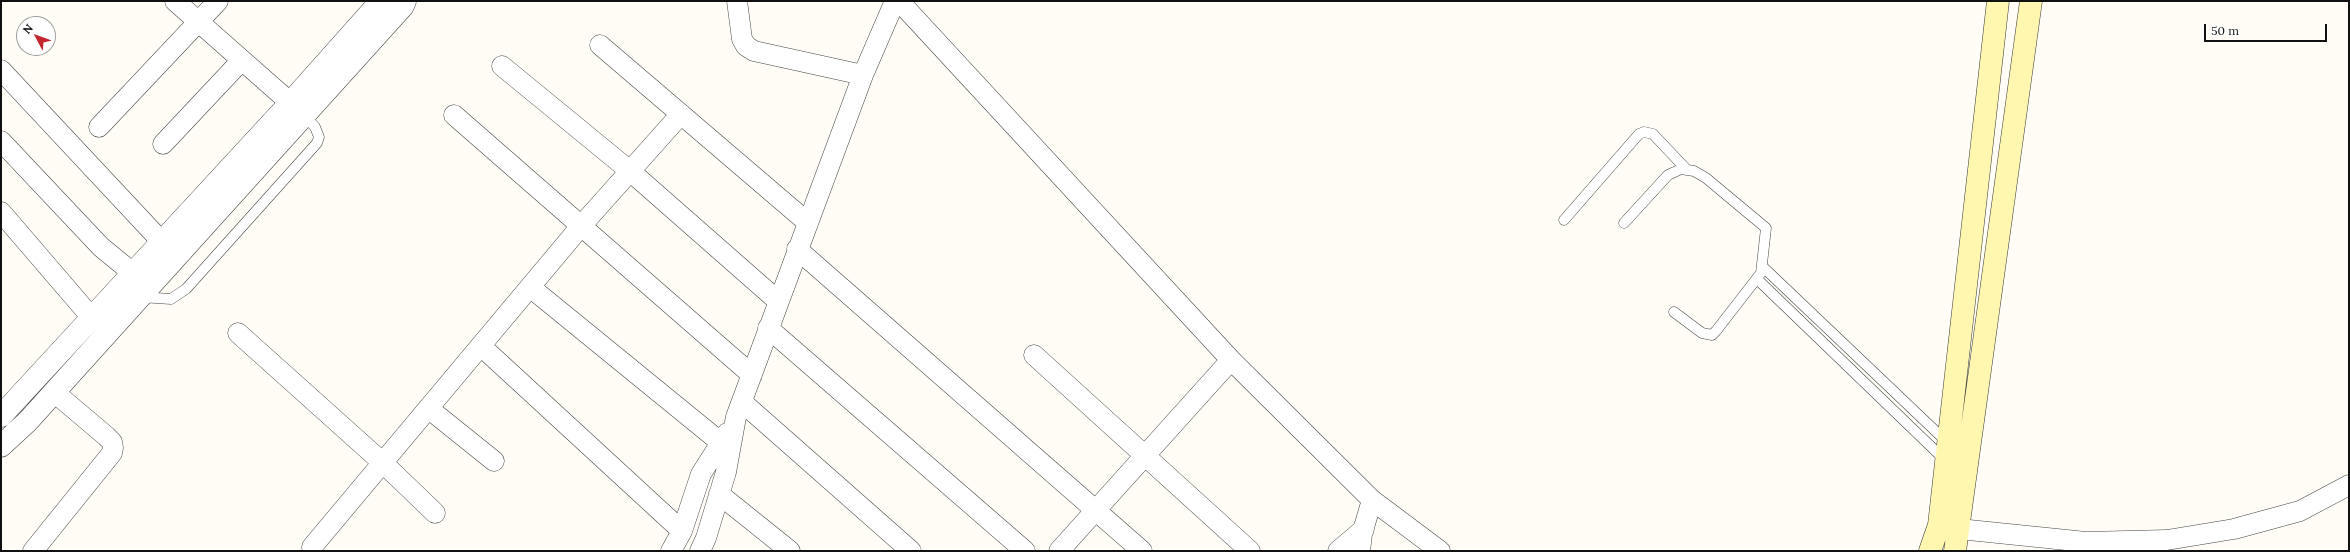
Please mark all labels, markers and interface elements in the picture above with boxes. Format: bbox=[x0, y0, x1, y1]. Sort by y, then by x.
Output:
north arrow bbox=[16, 16, 56, 56]
scale bar bbox=[2206, 16, 2329, 42]
text: N bbox=[20, 21, 36, 37]
text: 50 m bbox=[2211, 23, 2239, 38]

